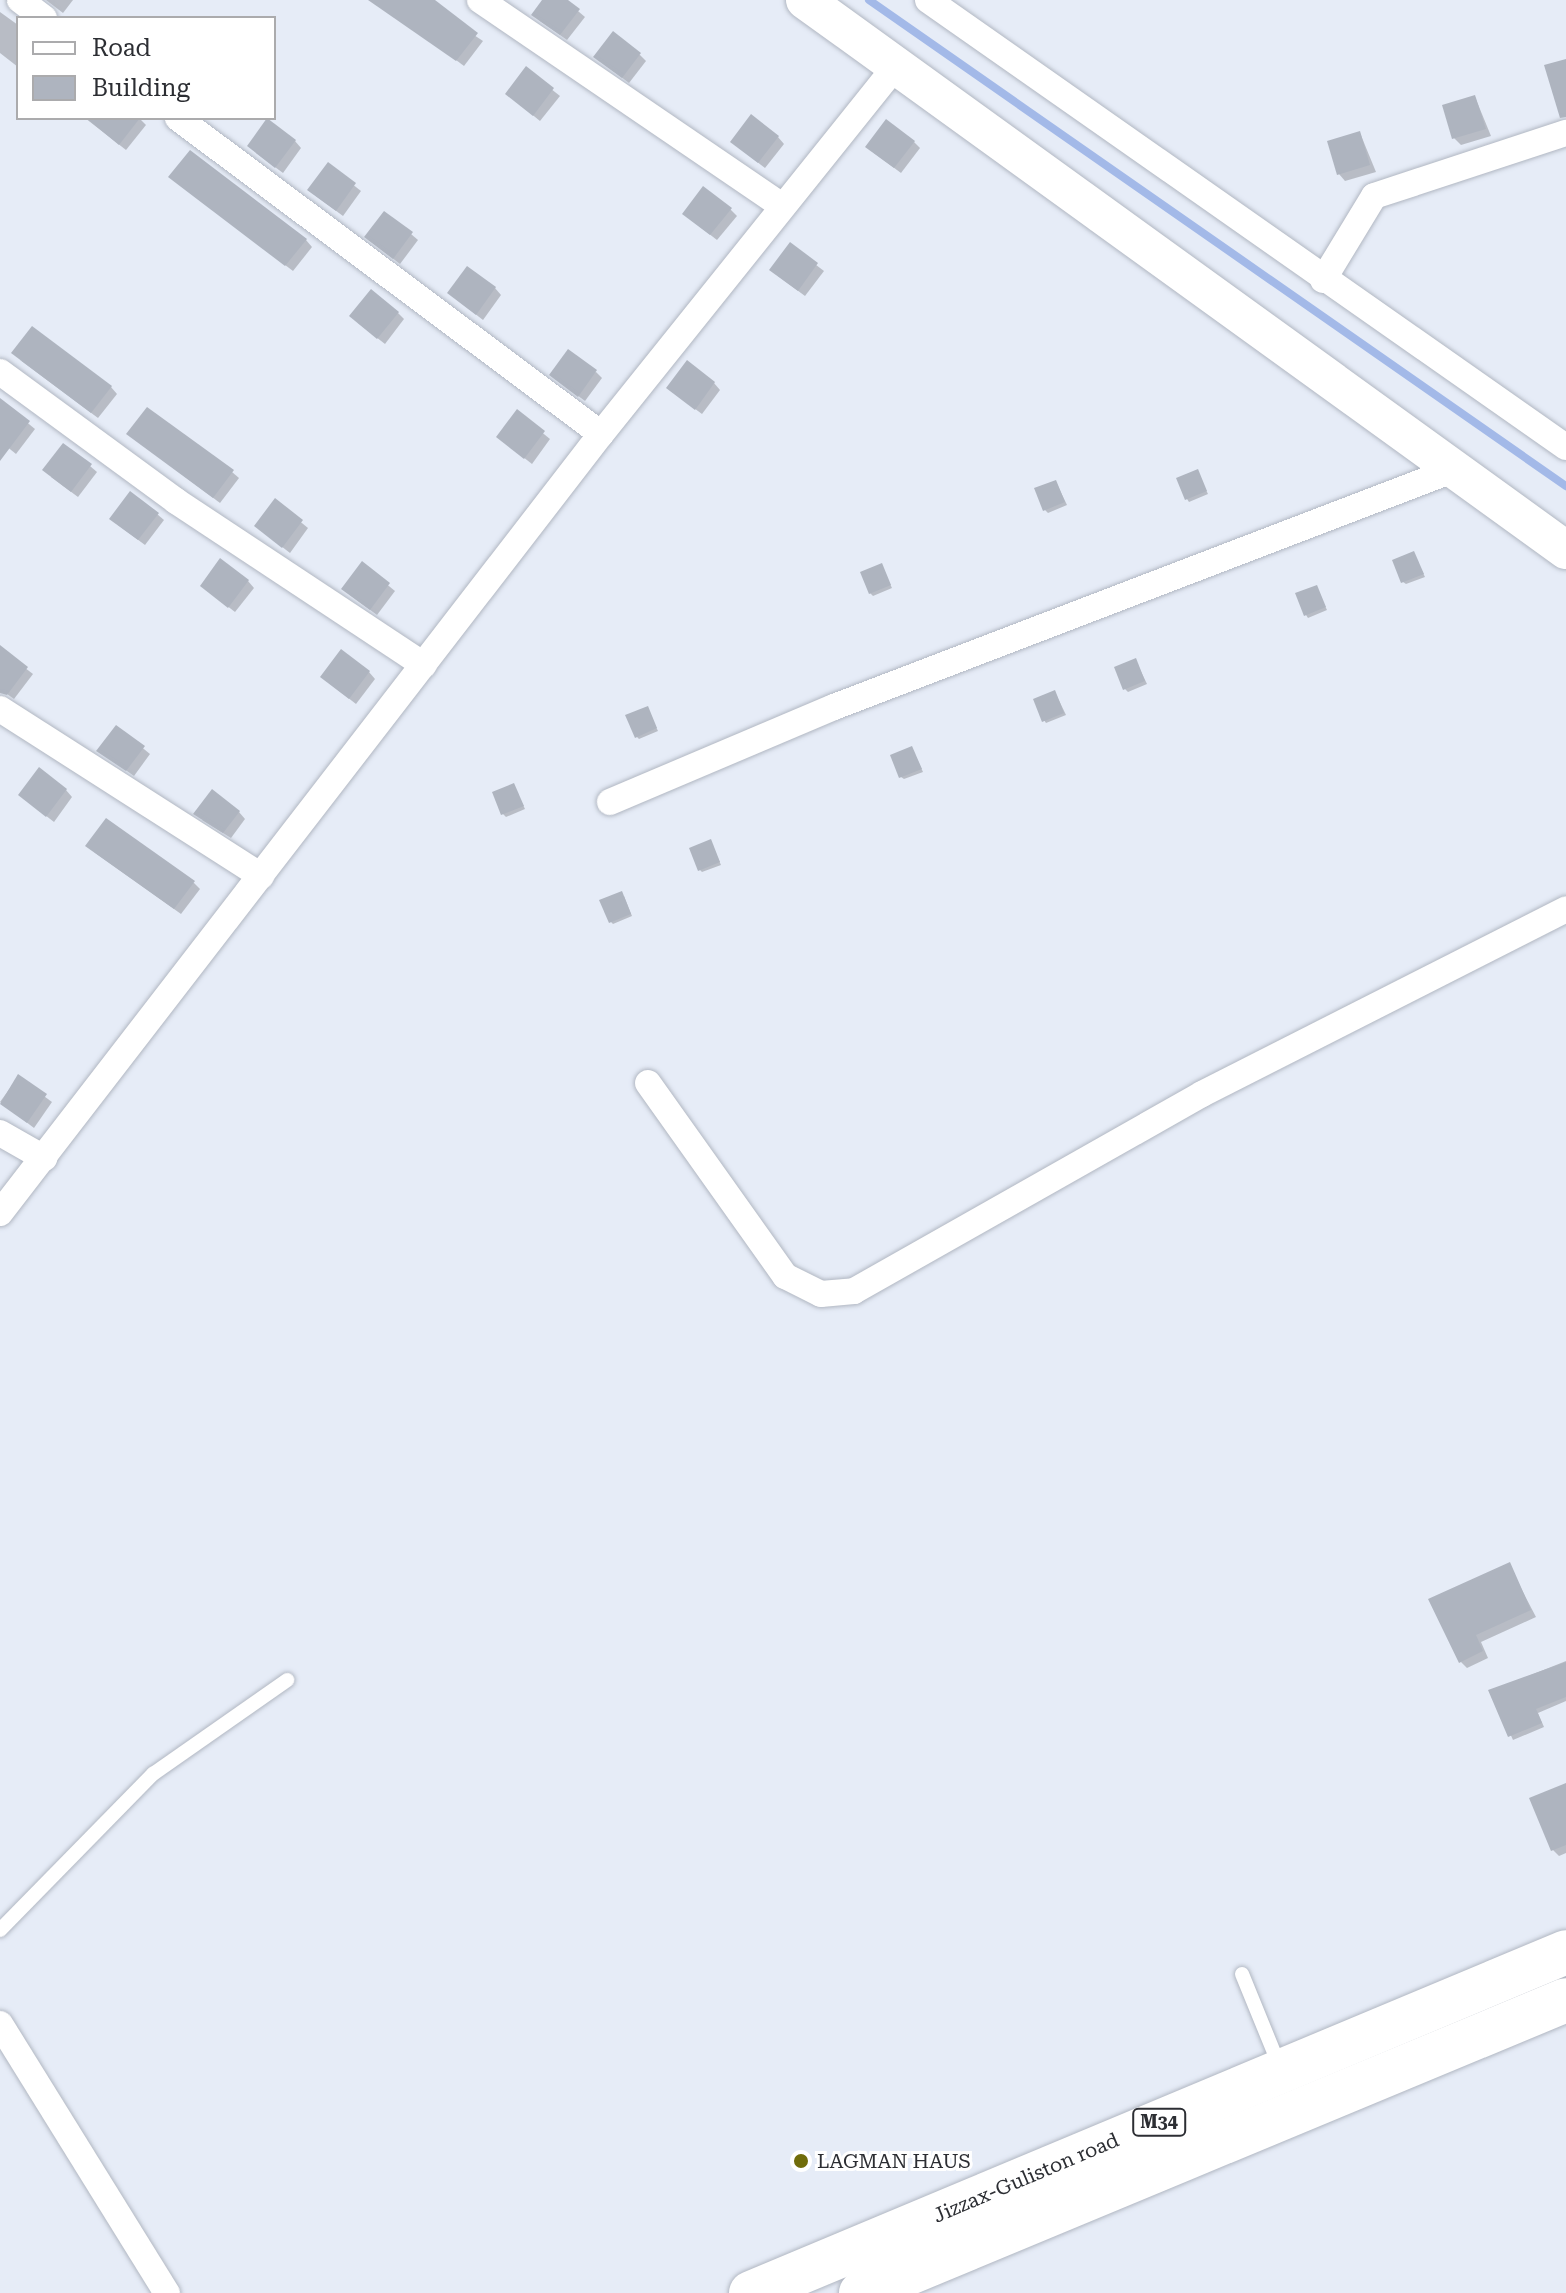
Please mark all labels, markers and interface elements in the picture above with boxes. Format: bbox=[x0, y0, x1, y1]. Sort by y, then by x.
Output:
legend bbox=[16, 16, 276, 120]
text: Road bbox=[92, 34, 151, 62]
text: Building bbox=[92, 74, 190, 102]
road number: M34 bbox=[1131, 2108, 1187, 2136]
street label: Jizzax-Guliston road bbox=[930, 2128, 1122, 2228]
place label: LAGMAN HAUS bbox=[817, 2149, 971, 2173]
marker: LAGMAN HAUS bbox=[792, 2152, 810, 2170]

